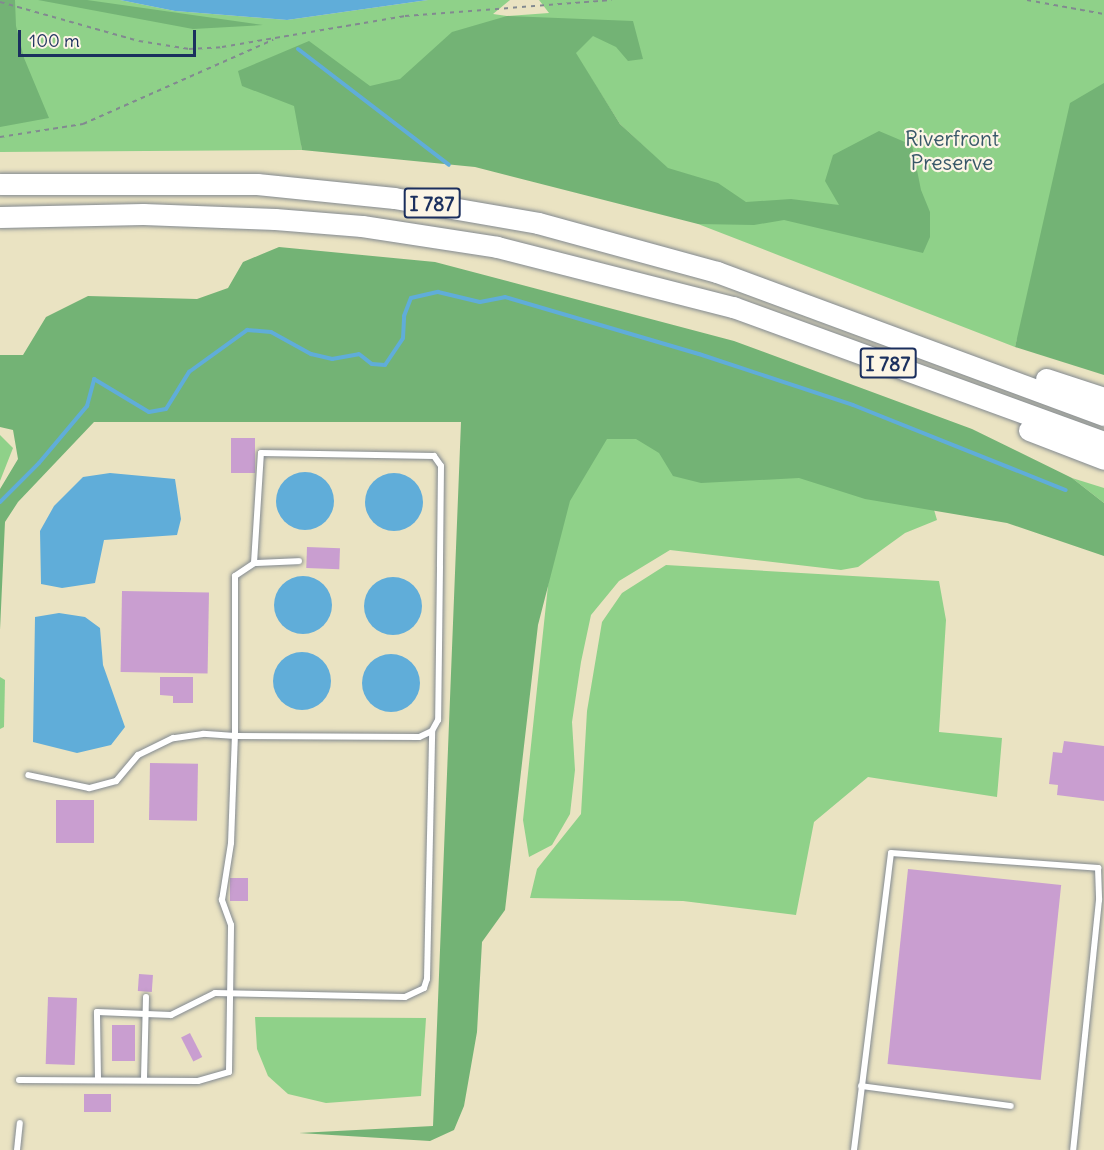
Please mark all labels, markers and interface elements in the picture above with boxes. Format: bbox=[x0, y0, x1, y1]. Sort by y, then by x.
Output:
scale bar bbox=[21, 18, 200, 56]
text: 100 m bbox=[29, 29, 80, 52]
park label: Riverfront Preserve bbox=[905, 126, 999, 176]
road number: I 787 bbox=[404, 186, 460, 220]
road number: I 787 bbox=[860, 346, 916, 380]

